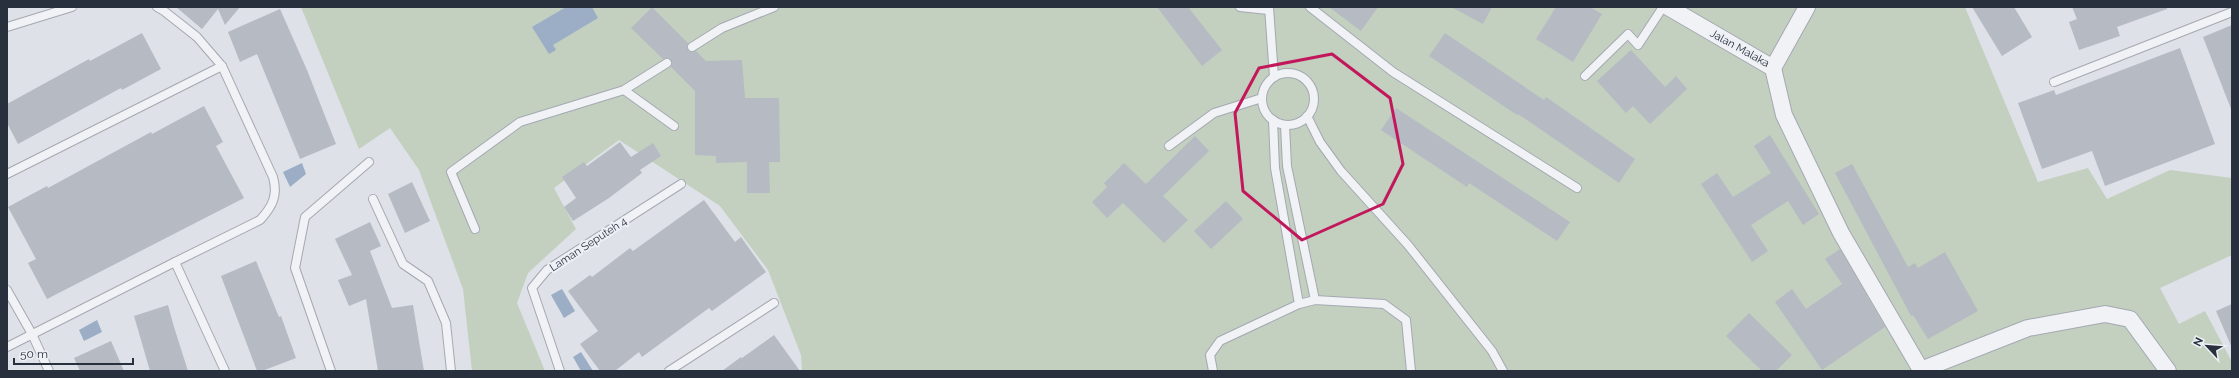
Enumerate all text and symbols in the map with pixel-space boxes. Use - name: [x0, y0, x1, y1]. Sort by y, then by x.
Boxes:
- street label: Jalan Malaka: [1708, 27, 1772, 70]
- street label: Laman Seputeh 4: [547, 215, 629, 274]
- north arrow: [2187, 326, 2227, 366]
- text: N: [2191, 335, 2206, 348]
- scale bar: [14, 340, 133, 366]
- text: 50 m: [20, 347, 48, 361]

